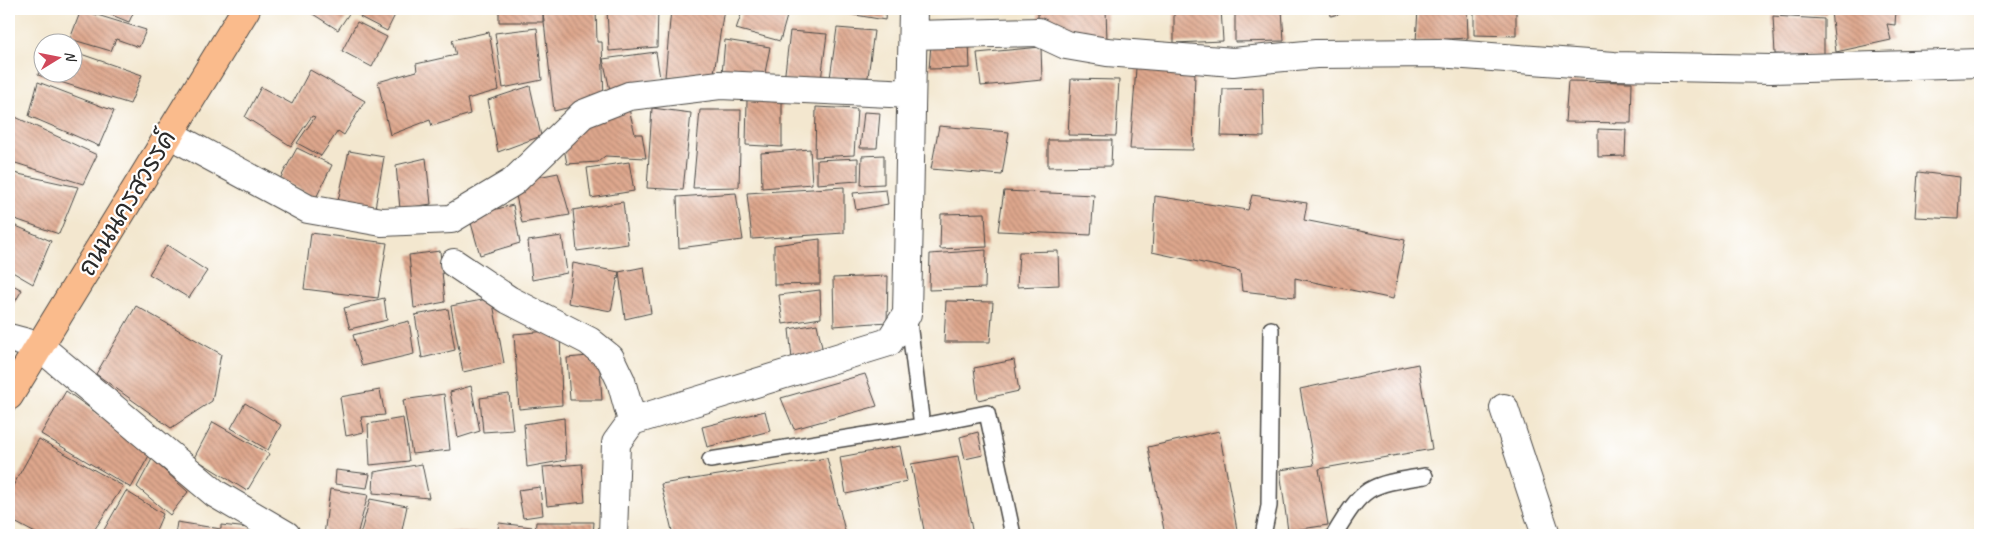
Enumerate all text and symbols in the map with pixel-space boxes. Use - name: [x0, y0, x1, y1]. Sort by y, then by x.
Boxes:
- north arrow: [32, 32, 82, 82]
- text: N: [61, 50, 80, 64]
- street label: ถนนนครสวรรค์: [70, 124, 183, 282]

